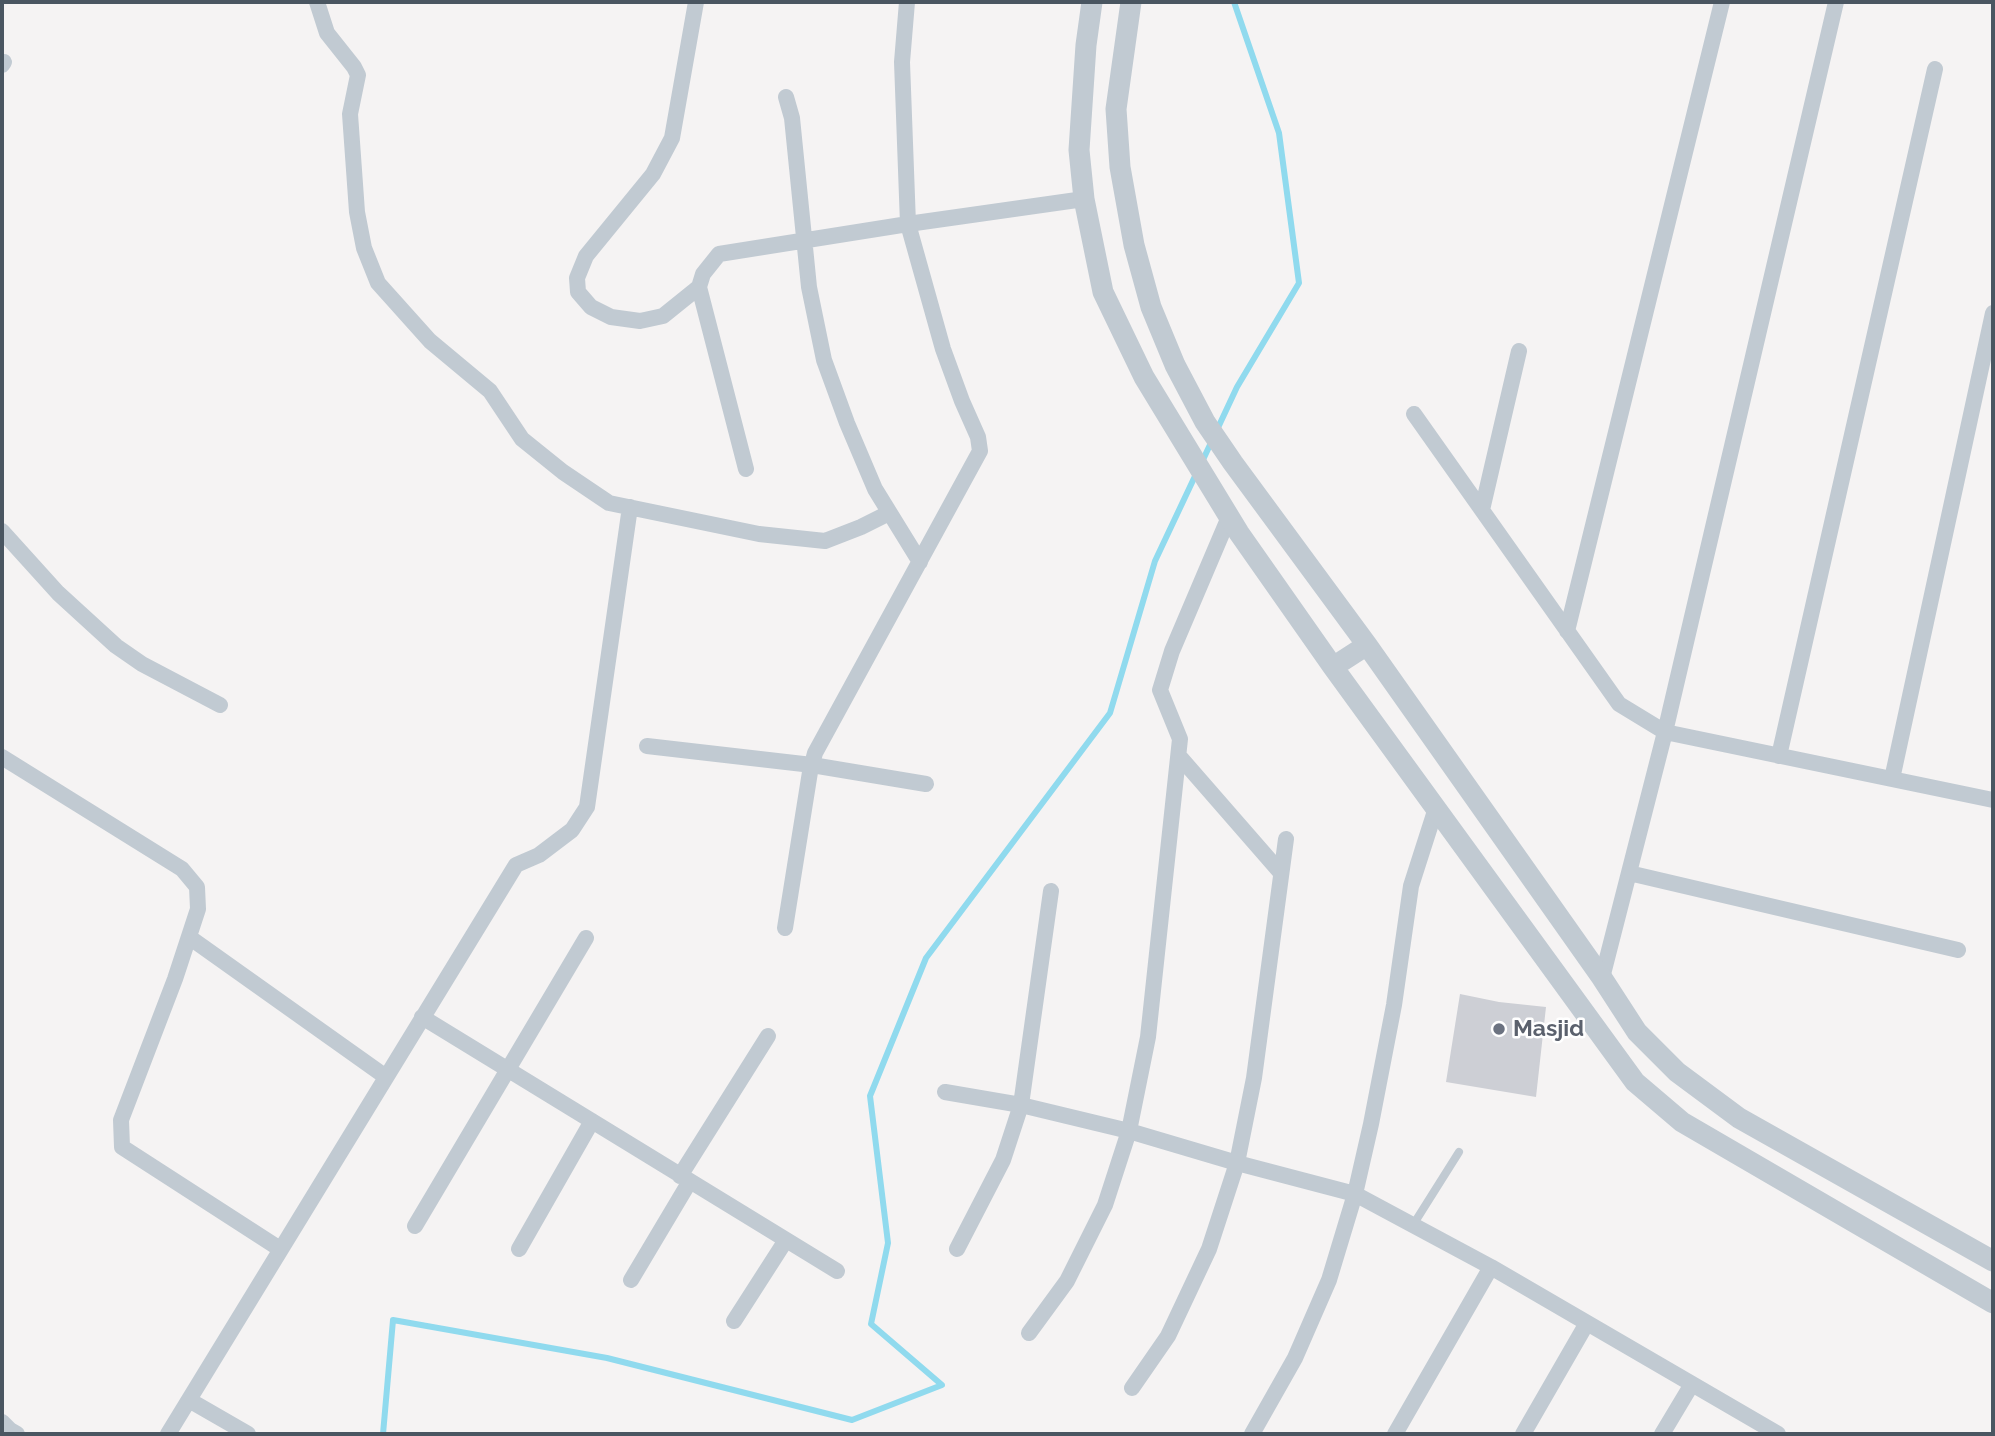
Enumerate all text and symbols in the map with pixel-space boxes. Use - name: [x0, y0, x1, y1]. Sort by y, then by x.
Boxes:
- place label: Masjid: [1513, 1015, 1584, 1043]
- marker: Masjid: [1491, 1021, 1507, 1037]

